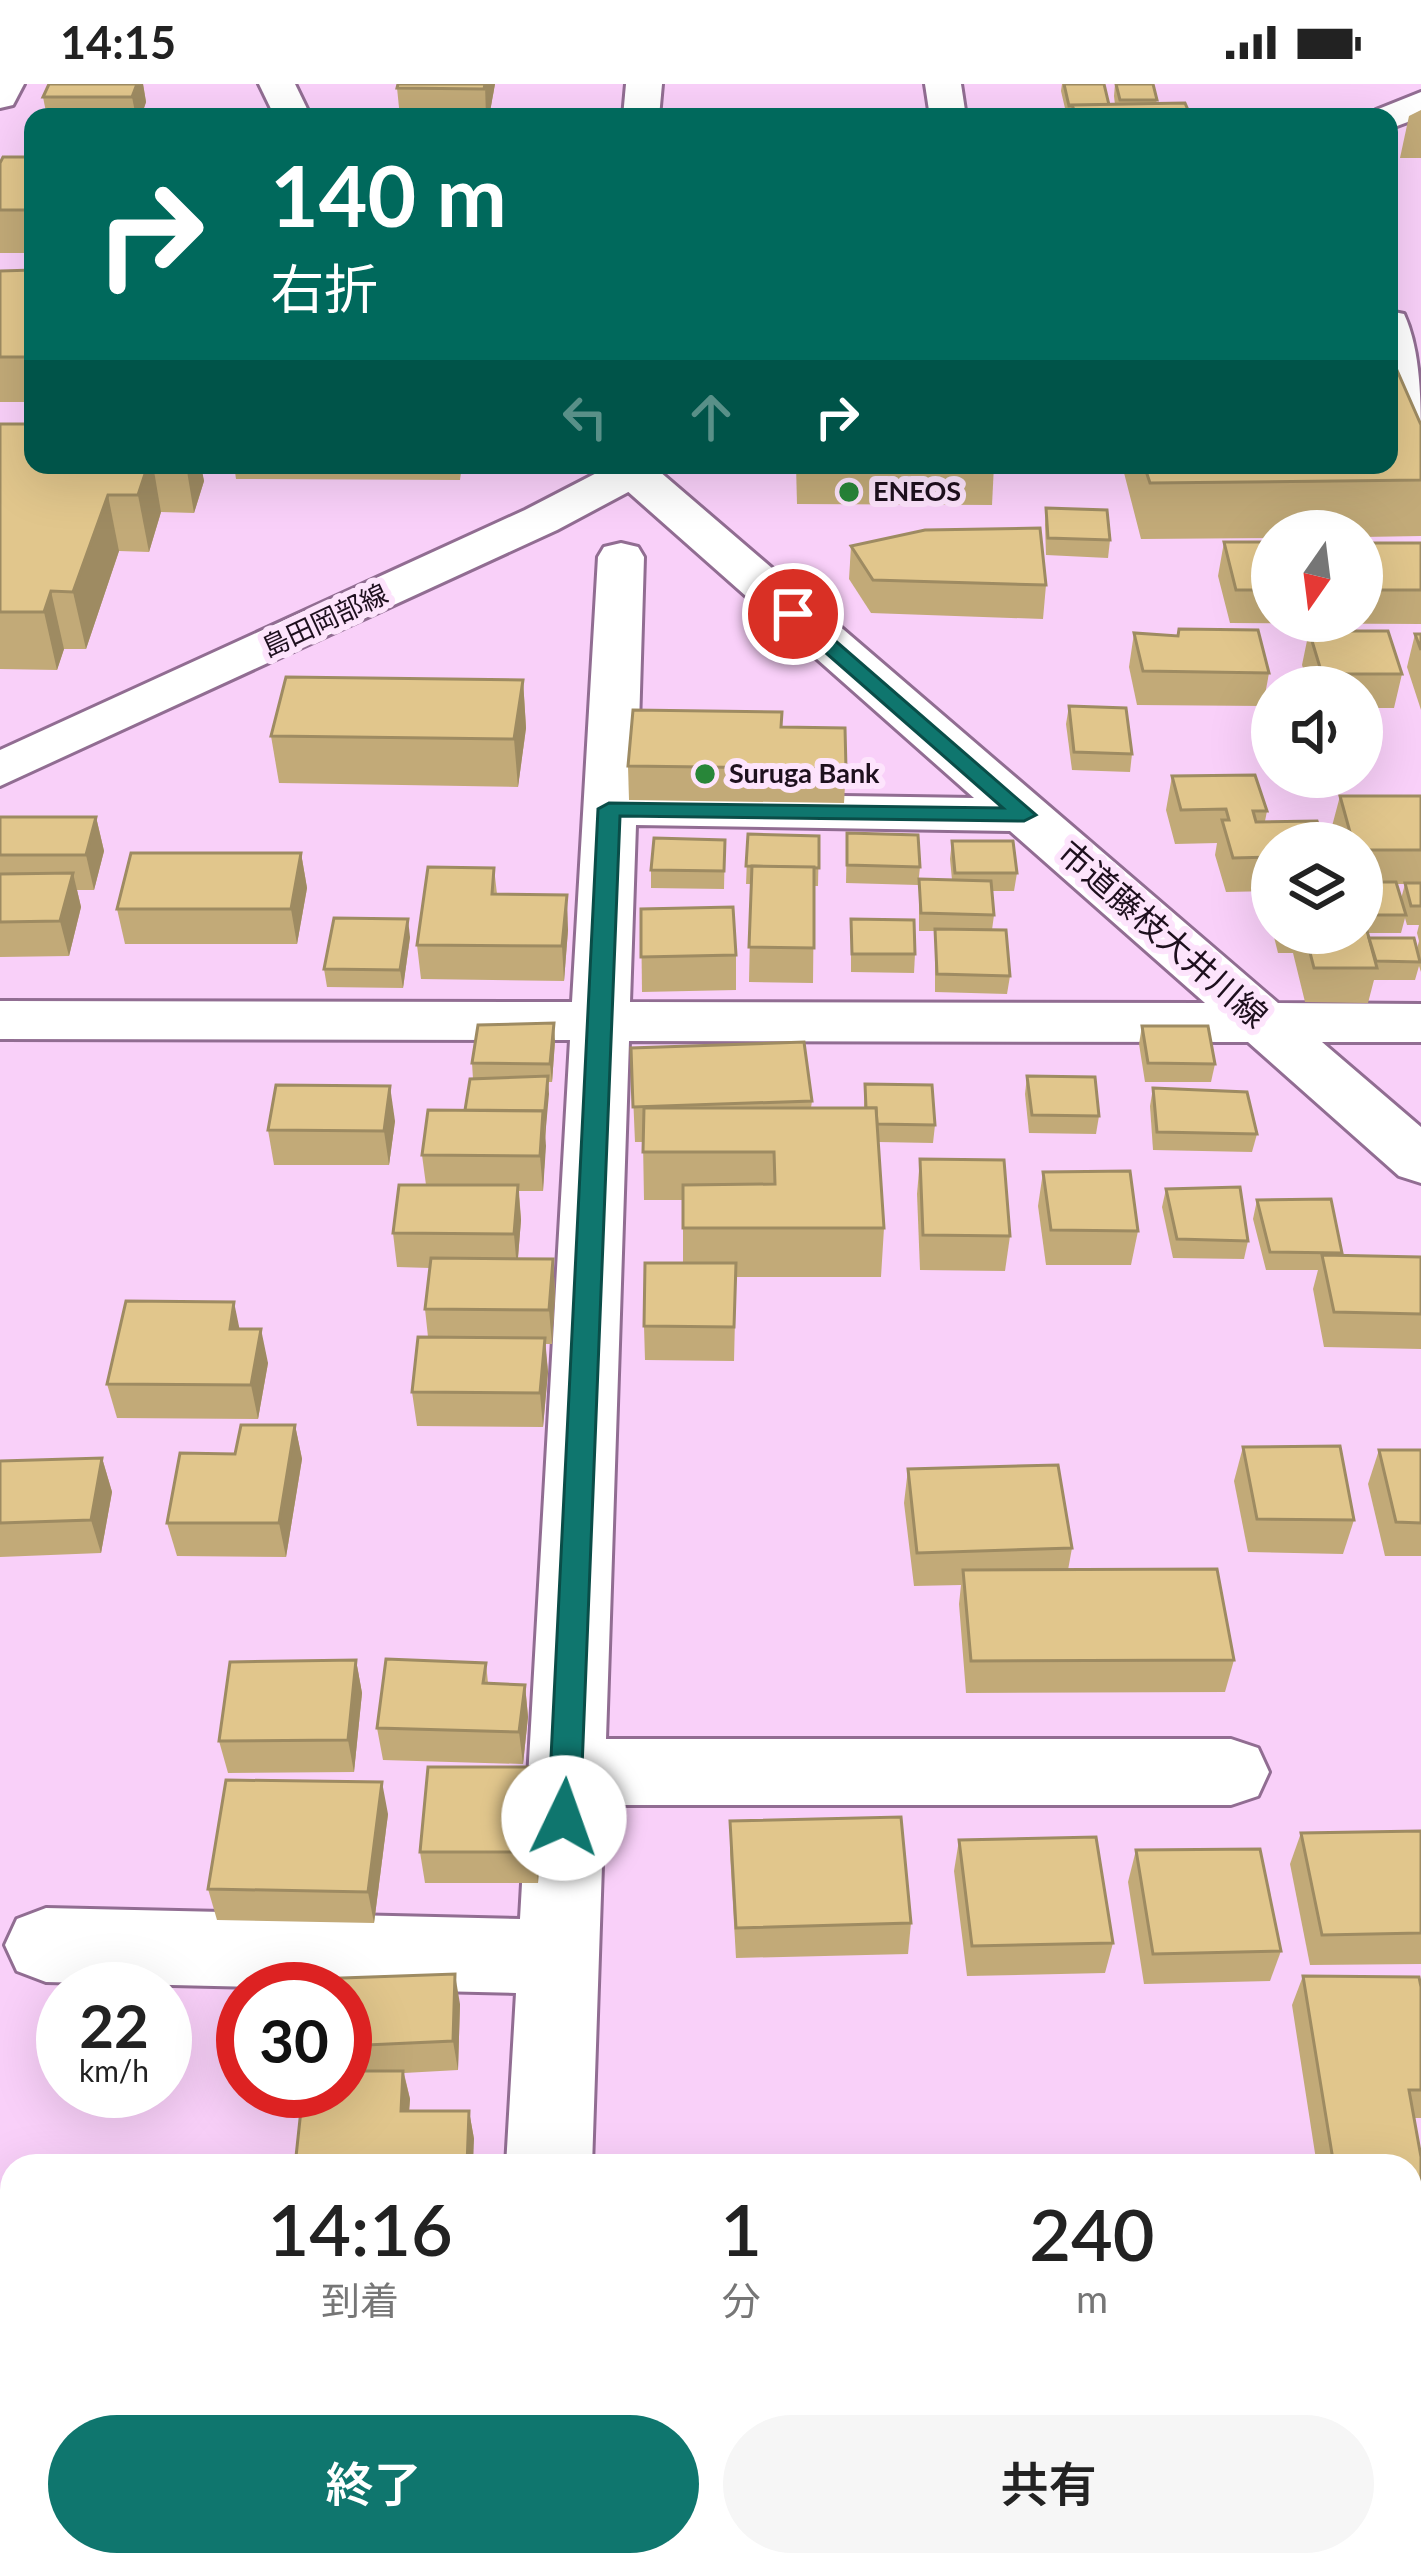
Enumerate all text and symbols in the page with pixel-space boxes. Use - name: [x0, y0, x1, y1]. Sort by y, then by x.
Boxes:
- text: 14:15: [60, 15, 176, 69]
- text: 140 m: [270, 144, 507, 245]
- icon: right: [72, 156, 228, 312]
- text: 右折: [270, 256, 378, 321]
- icon: left: [552, 384, 618, 450]
- icon: ahead: [678, 384, 744, 450]
- icon: right: [804, 384, 870, 450]
- place label: ENEOS: [873, 474, 961, 507]
- marker: ENEOS: [836, 479, 862, 505]
- north arrow: [1251, 510, 1383, 642]
- map controls: [1251, 510, 1383, 954]
- pin: [742, 563, 844, 665]
- street label: 島田岡部線: [256, 576, 393, 663]
- icon: arrive: [760, 581, 826, 647]
- button: sound: [1251, 666, 1383, 798]
- place label: Suruga Bank: [729, 756, 880, 789]
- marker: Suruga Bank: [692, 761, 718, 787]
- button: layers: [1251, 822, 1383, 954]
- street label: 市道藤枝大井川線: [1051, 832, 1276, 1035]
- position arrow: [501, 1755, 627, 1881]
- speed limit sign: 30: [216, 1962, 372, 2118]
- text: 22: [79, 1989, 149, 2061]
- text: km/h: [79, 2052, 149, 2088]
- text: 14:16: [267, 2185, 453, 2271]
- text: 1: [720, 2185, 762, 2271]
- text: 240: [1029, 2190, 1155, 2276]
- text: m: [1076, 2275, 1108, 2321]
- text: 到着: [321, 2277, 399, 2323]
- text: 分: [722, 2277, 761, 2323]
- button: 終了: [48, 2415, 699, 2553]
- button: 共有: [723, 2415, 1374, 2553]

